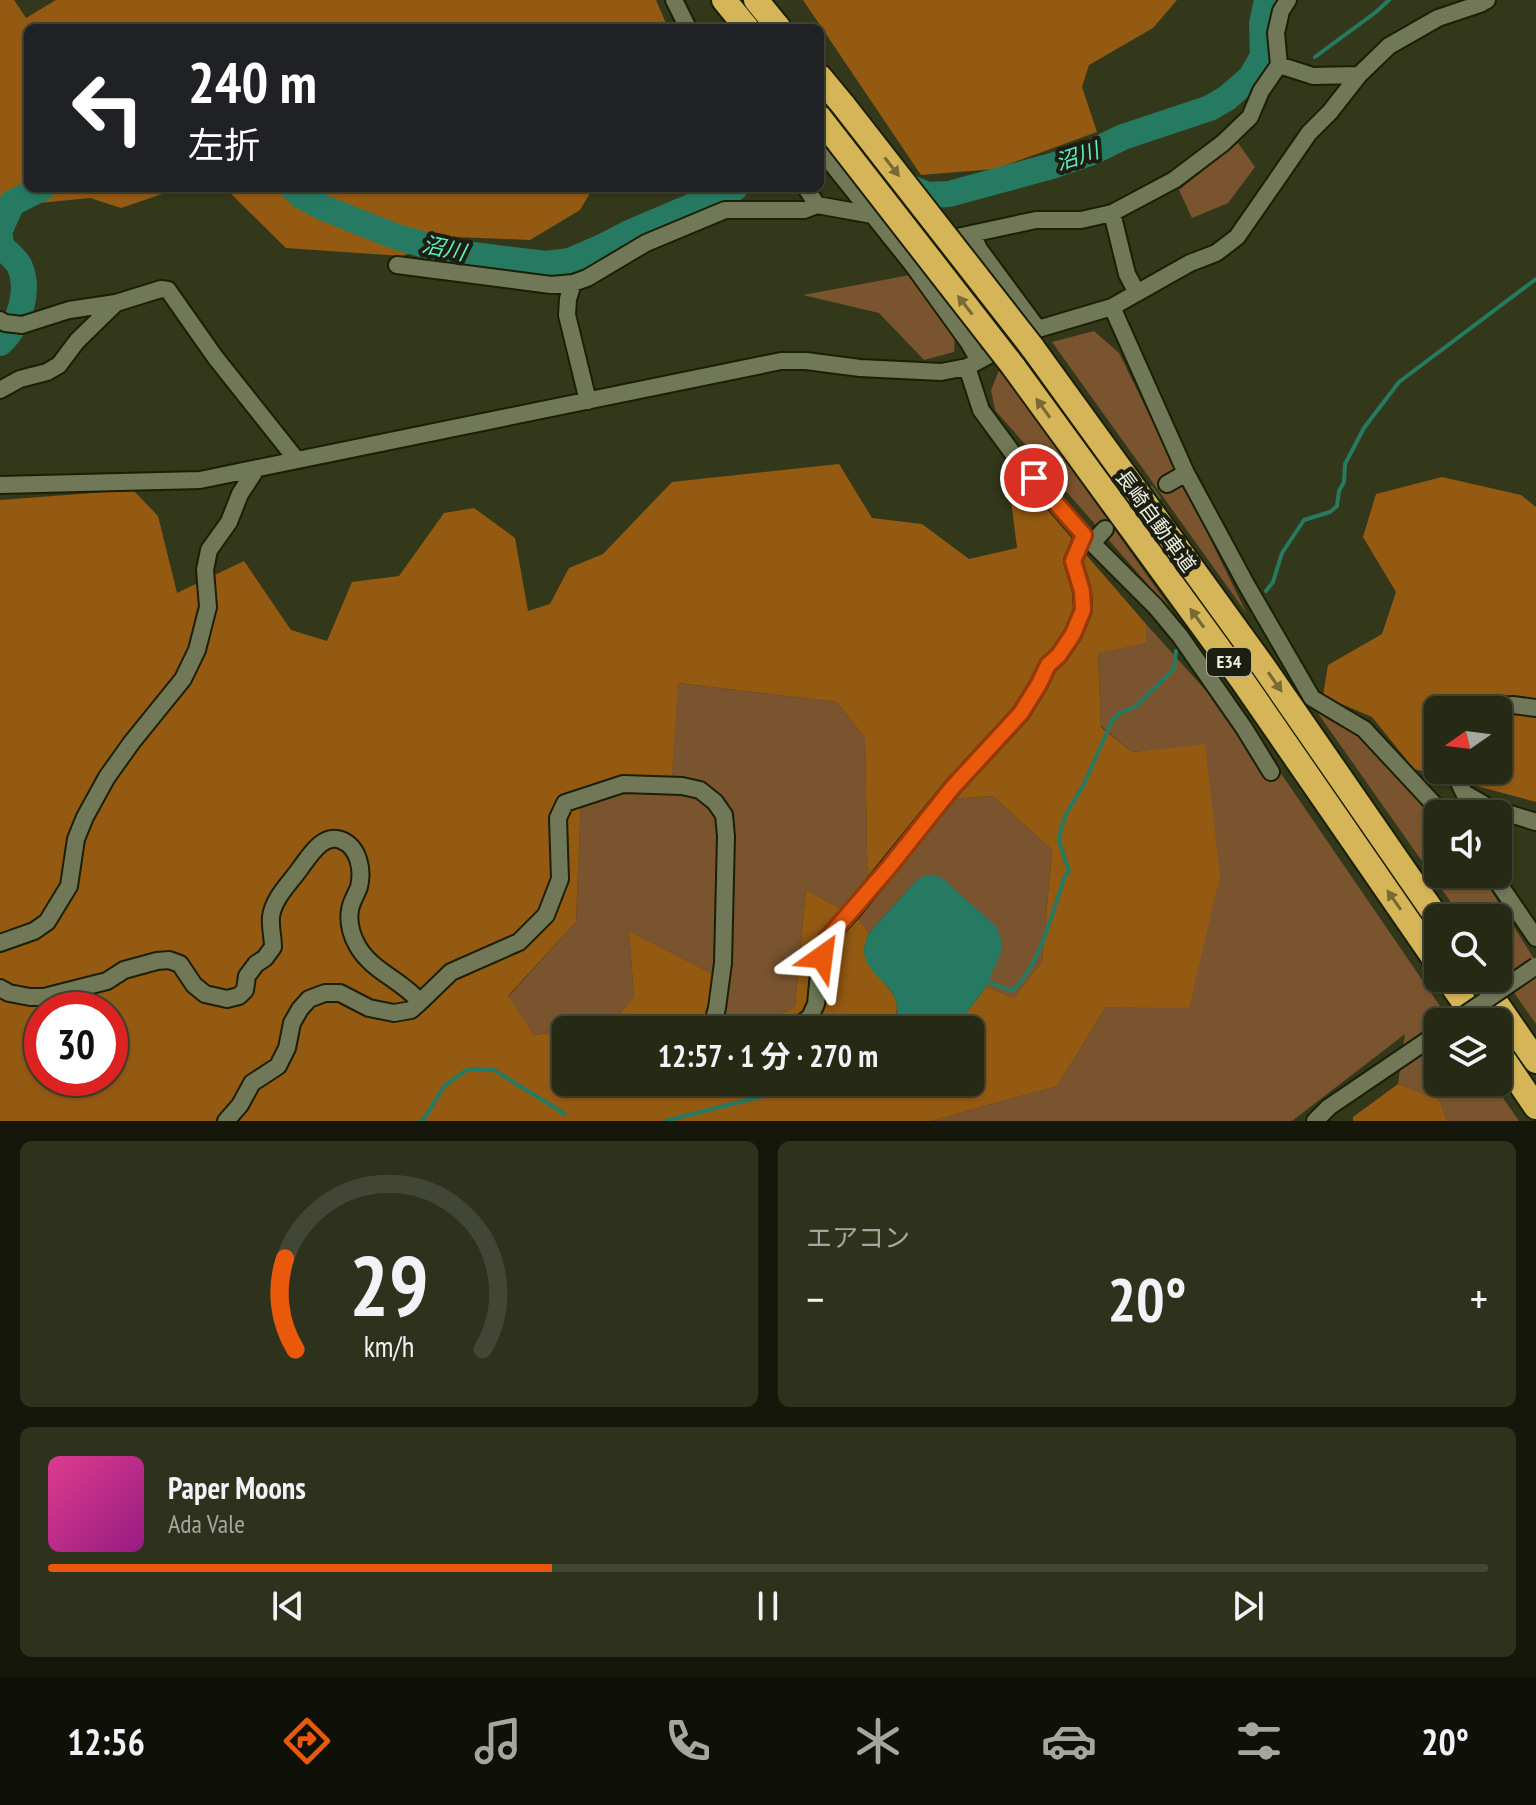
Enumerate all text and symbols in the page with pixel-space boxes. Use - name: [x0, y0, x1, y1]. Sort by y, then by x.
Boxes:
- text: 240 m: [188, 46, 317, 118]
- icon: left: [56, 56, 160, 160]
- text: 左折: [188, 121, 260, 168]
- water label: 沼川: [1052, 135, 1104, 176]
- one-way arrow: [883, 157, 899, 177]
- water label: 沼川: [420, 230, 470, 267]
- one-way arrow: [957, 295, 974, 315]
- one-way arrow: [1036, 398, 1052, 418]
- pin: [1000, 444, 1068, 512]
- icon: arrive: [1012, 456, 1056, 500]
- street label: 長崎自動車道: [1110, 465, 1202, 577]
- one-way arrow: [1189, 607, 1205, 629]
- road number: E34: [1207, 648, 1251, 676]
- one-way arrow: [1267, 672, 1282, 693]
- north arrow: [1424, 696, 1512, 784]
- map controls: [1424, 696, 1512, 1096]
- button: sound: [1424, 800, 1512, 888]
- one-way arrow: [1387, 890, 1402, 911]
- button: search: [1424, 904, 1512, 992]
- position arrow: [780, 915, 864, 999]
- speed limit sign: 30: [24, 992, 128, 1096]
- button: layers: [1424, 1008, 1512, 1096]
- text: 12:57 · 1 分 · 270 m: [658, 1036, 878, 1075]
- text: エアコン: [806, 1221, 910, 1254]
- text: 29: [349, 1231, 429, 1339]
- text: 20°: [1107, 1260, 1187, 1338]
- text: −: [806, 1270, 824, 1327]
- text: +: [1470, 1270, 1488, 1327]
- text: km/h: [364, 1328, 414, 1365]
- text: Paper Moons: [168, 1468, 306, 1507]
- text: Ada Vale: [168, 1507, 245, 1540]
- icon: previous: [266, 1584, 310, 1628]
- icon: pause: [746, 1584, 790, 1628]
- icon: next: [1226, 1584, 1270, 1628]
- icon: directions: [279, 1713, 335, 1769]
- icon: music: [470, 1713, 526, 1769]
- icon: phone: [660, 1713, 716, 1769]
- icon: climate: [850, 1713, 906, 1769]
- icon: car: [1041, 1713, 1097, 1769]
- icon: filters: [1231, 1713, 1287, 1769]
- text: 12:56: [67, 1718, 145, 1765]
- text: 20°: [1421, 1718, 1469, 1765]

